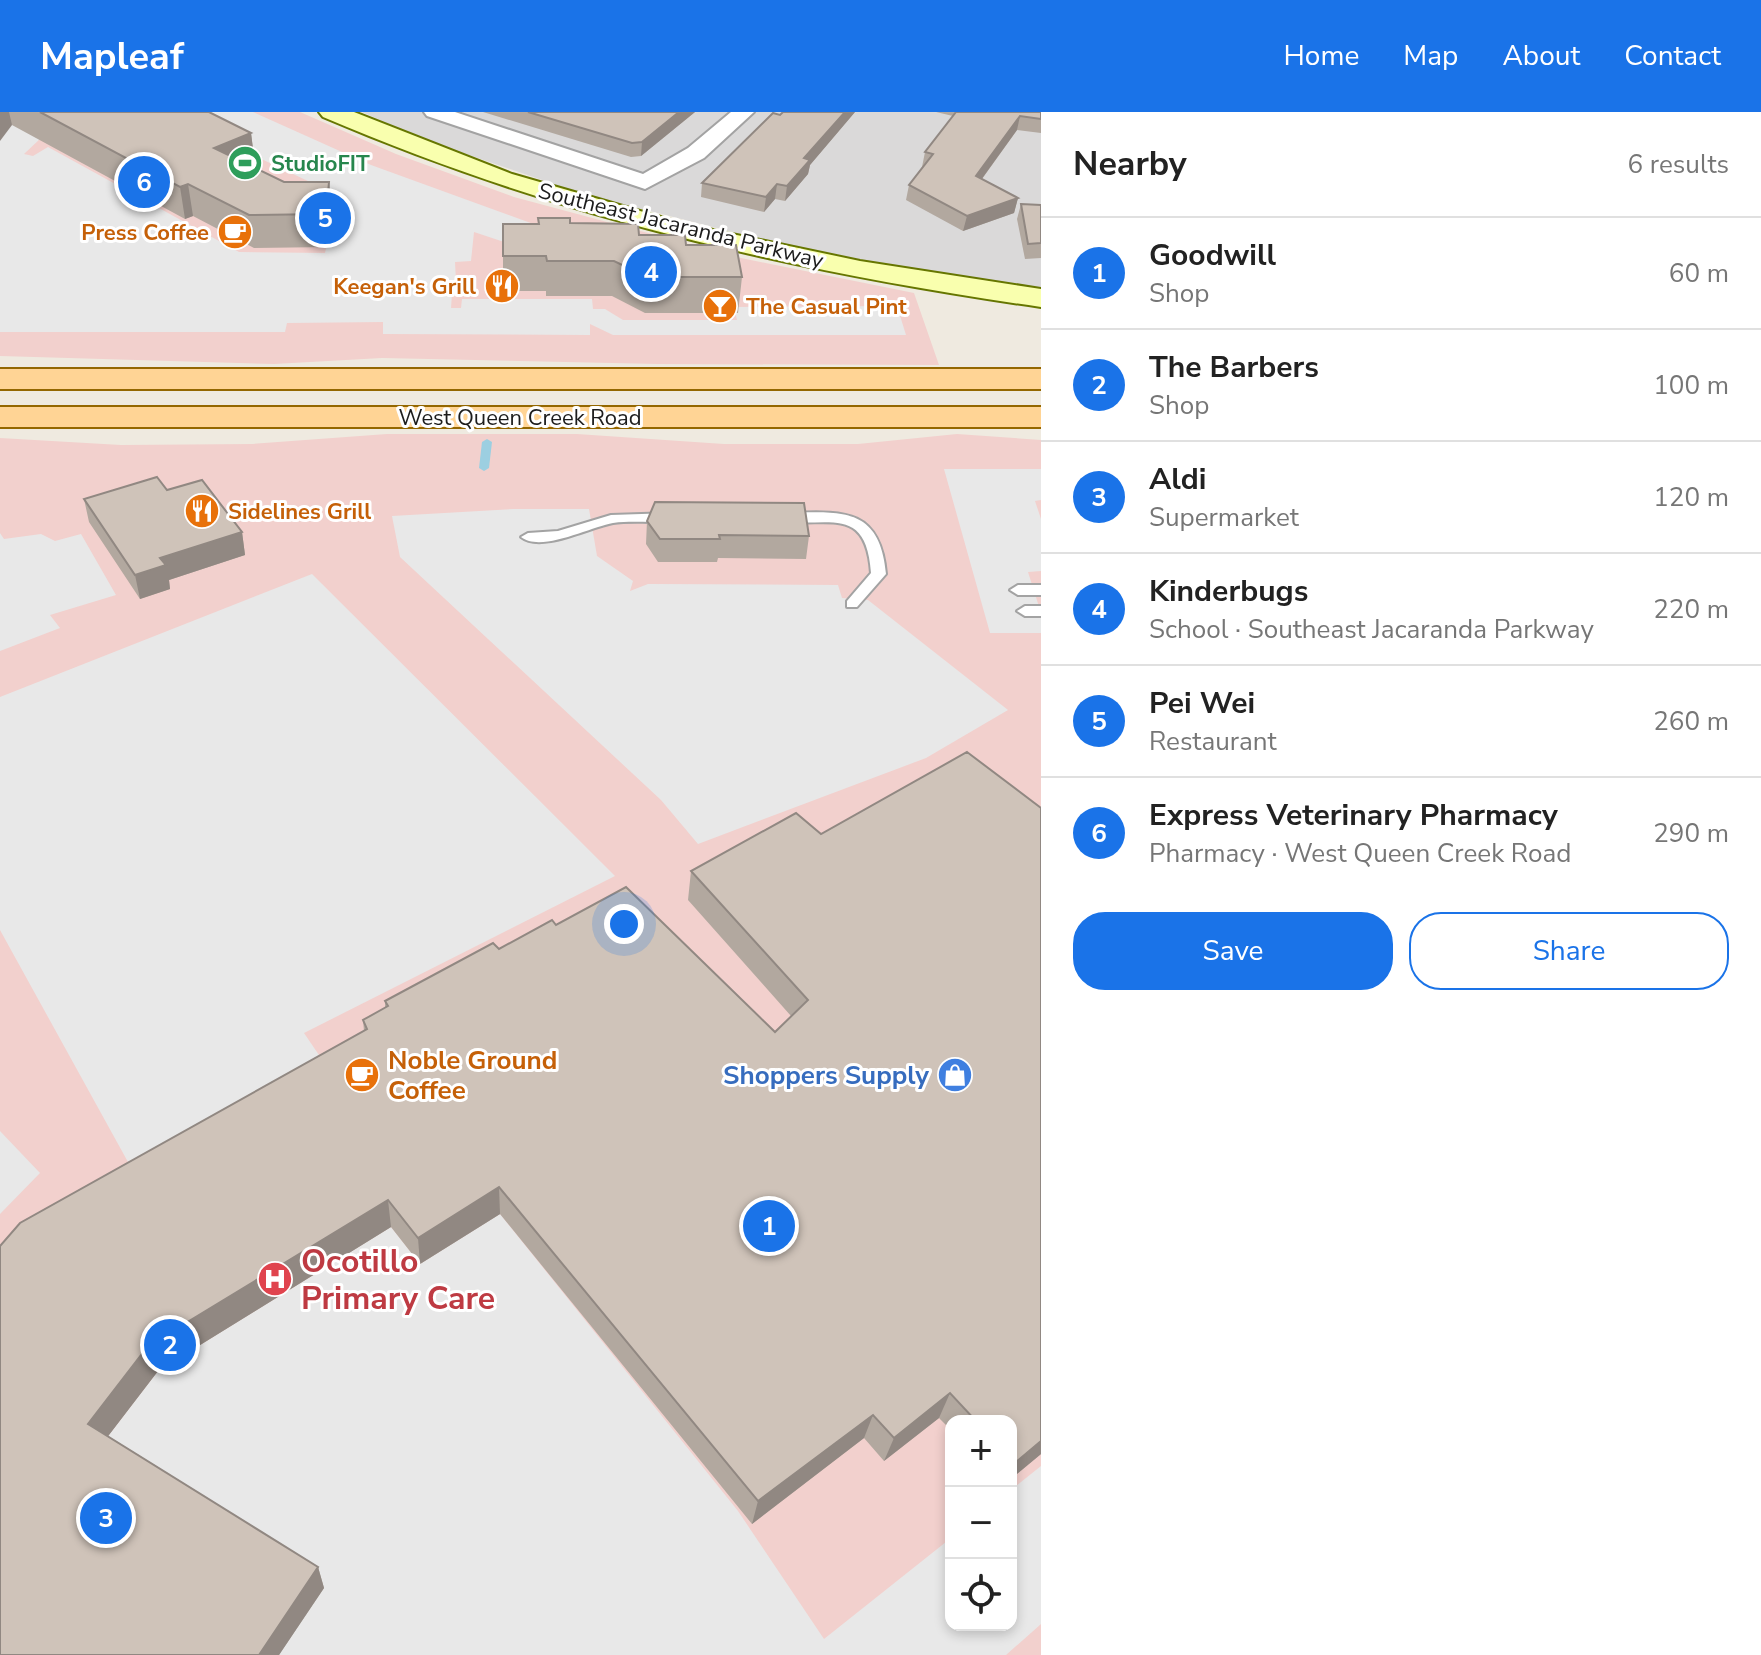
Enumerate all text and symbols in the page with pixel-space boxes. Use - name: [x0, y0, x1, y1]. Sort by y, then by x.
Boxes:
- text: Mapleaf: [40, 31, 184, 82]
- text: Home: [1284, 37, 1359, 75]
- text: Map: [1403, 37, 1458, 75]
- text: About: [1502, 37, 1580, 75]
- text: Contact: [1624, 37, 1721, 75]
- text: Nearby: [1073, 141, 1187, 187]
- sports icon: StudioFIT: [226, 144, 264, 182]
- text: 6 results: [1628, 147, 1729, 182]
- place label: StudioFIT: [271, 149, 370, 179]
- pin: 6: [118, 152, 170, 212]
- street label: Southeast Jacaranda Parkway: [535, 176, 827, 276]
- pin: 5: [299, 188, 351, 248]
- cafe icon: Press Coffee: [216, 213, 254, 251]
- place label: Press Coffee: [81, 218, 209, 248]
- text: Goodwill: [1149, 235, 1276, 276]
- pin: 4: [625, 242, 677, 302]
- text: 1: [1091, 256, 1107, 291]
- text: 60 m: [1669, 256, 1729, 291]
- restaurant icon: Keegan's Grill: [483, 267, 521, 305]
- place label: Keegan's Grill: [333, 272, 476, 302]
- text: Shop: [1149, 276, 1209, 311]
- bar icon: The Casual Pint: [701, 287, 739, 325]
- place label: The Casual Pint: [746, 292, 907, 322]
- text: The Barbers: [1149, 347, 1319, 388]
- text: 2: [1091, 368, 1107, 403]
- text: 100 m: [1653, 368, 1729, 403]
- text: Shop: [1149, 388, 1209, 423]
- street label: West Queen Creek Road: [398, 403, 642, 433]
- text: Aldi: [1149, 459, 1206, 500]
- text: 3: [1091, 480, 1107, 515]
- text: 120 m: [1653, 480, 1729, 515]
- restaurant icon: Sidelines Grill: [183, 492, 221, 530]
- place label: Sidelines Grill: [228, 497, 371, 527]
- text: Supermarket: [1149, 500, 1299, 535]
- text: Kinderbugs: [1149, 571, 1308, 612]
- text: 4: [1091, 592, 1107, 627]
- text: 220 m: [1653, 592, 1729, 627]
- text: School · Southeast Jacaranda Parkway: [1149, 612, 1594, 647]
- text: Pei Wei: [1149, 683, 1255, 724]
- text: 5: [1091, 704, 1107, 739]
- text: 260 m: [1653, 704, 1729, 739]
- text: Restaurant: [1149, 724, 1277, 759]
- text: Express Veterinary Pharmacy: [1149, 795, 1558, 836]
- text: 6: [1091, 816, 1107, 851]
- text: 290 m: [1653, 816, 1729, 851]
- text: Pharmacy · West Queen Creek Road: [1149, 836, 1571, 871]
- your location: [604, 904, 644, 944]
- button: Save: [1073, 912, 1393, 990]
- button: Share: [1409, 912, 1729, 990]
- place label: Noble Ground Coffee: [388, 1043, 557, 1108]
- cafe icon: Noble Ground Coffee: [343, 1056, 381, 1094]
- shop icon: Shoppers Supply: [936, 1056, 974, 1094]
- place label: Shoppers Supply: [723, 1058, 929, 1093]
- pin: 1: [743, 1196, 795, 1256]
- place label: Ocotillo Primary Care: [301, 1240, 495, 1320]
- hospital icon: Ocotillo Primary Care: [256, 1260, 294, 1298]
- pin: 2: [144, 1315, 196, 1375]
- map controls: [945, 1415, 1017, 1631]
- button: +: [945, 1415, 1017, 1487]
- button: −: [945, 1487, 1017, 1559]
- pin: 3: [80, 1488, 132, 1548]
- button: locate: [945, 1559, 1017, 1631]

